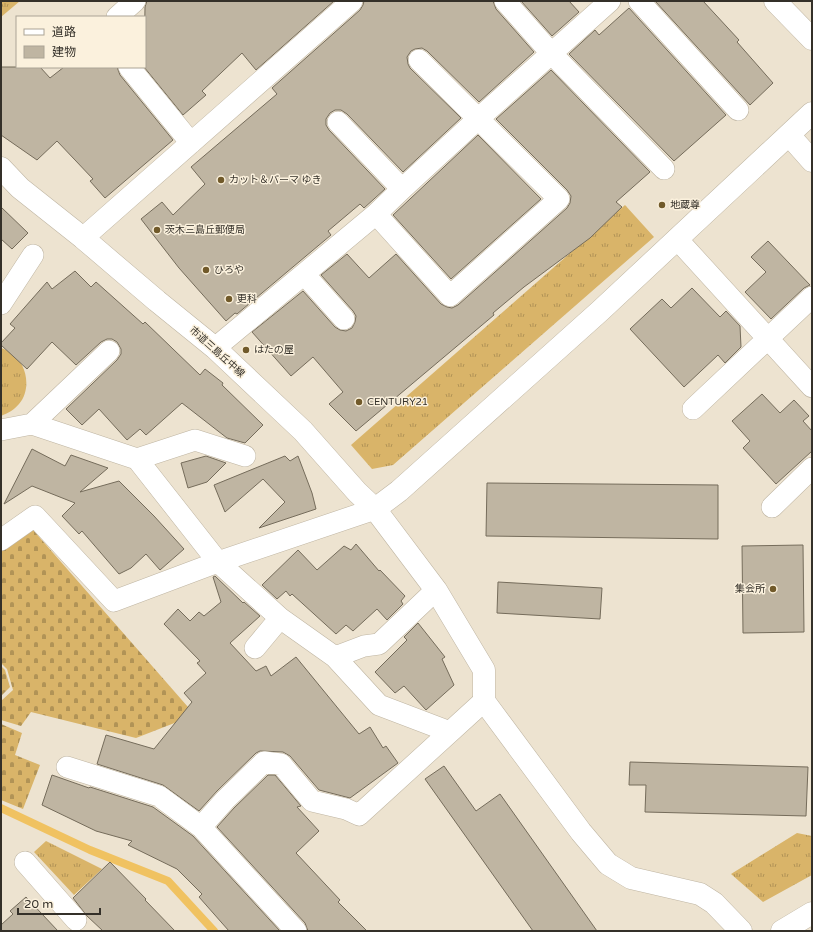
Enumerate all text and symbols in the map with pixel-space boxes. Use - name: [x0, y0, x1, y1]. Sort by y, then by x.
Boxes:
- legend: [16, 16, 146, 68]
- text: 道路: [52, 25, 76, 39]
- text: 建物: [52, 45, 76, 59]
- place label: カット＆パーマ ゆき: [229, 174, 322, 186]
- marker: カット＆パーマ ゆき: [216, 175, 226, 185]
- place label: 地蔵尊: [670, 199, 700, 211]
- marker: 地蔵尊: [657, 200, 667, 210]
- place label: 茨木三島丘郵便局: [165, 224, 245, 236]
- marker: 茨木三島丘郵便局: [152, 225, 162, 235]
- place label: ひろや: [214, 264, 244, 276]
- marker: ひろや: [201, 265, 211, 275]
- place label: 更科: [237, 293, 257, 305]
- marker: 更科: [224, 294, 234, 304]
- street label: 市道三島丘中線: [187, 324, 247, 380]
- place label: はたの屋: [254, 344, 294, 356]
- marker: はたの屋: [241, 345, 251, 355]
- place label: CENTURY21: [367, 396, 428, 408]
- marker: CENTURY21: [354, 397, 364, 407]
- place label: 集会所: [735, 583, 765, 595]
- marker: 集会所: [768, 584, 778, 594]
- scale bar: [18, 890, 100, 916]
- text: 20 m: [24, 897, 53, 911]

